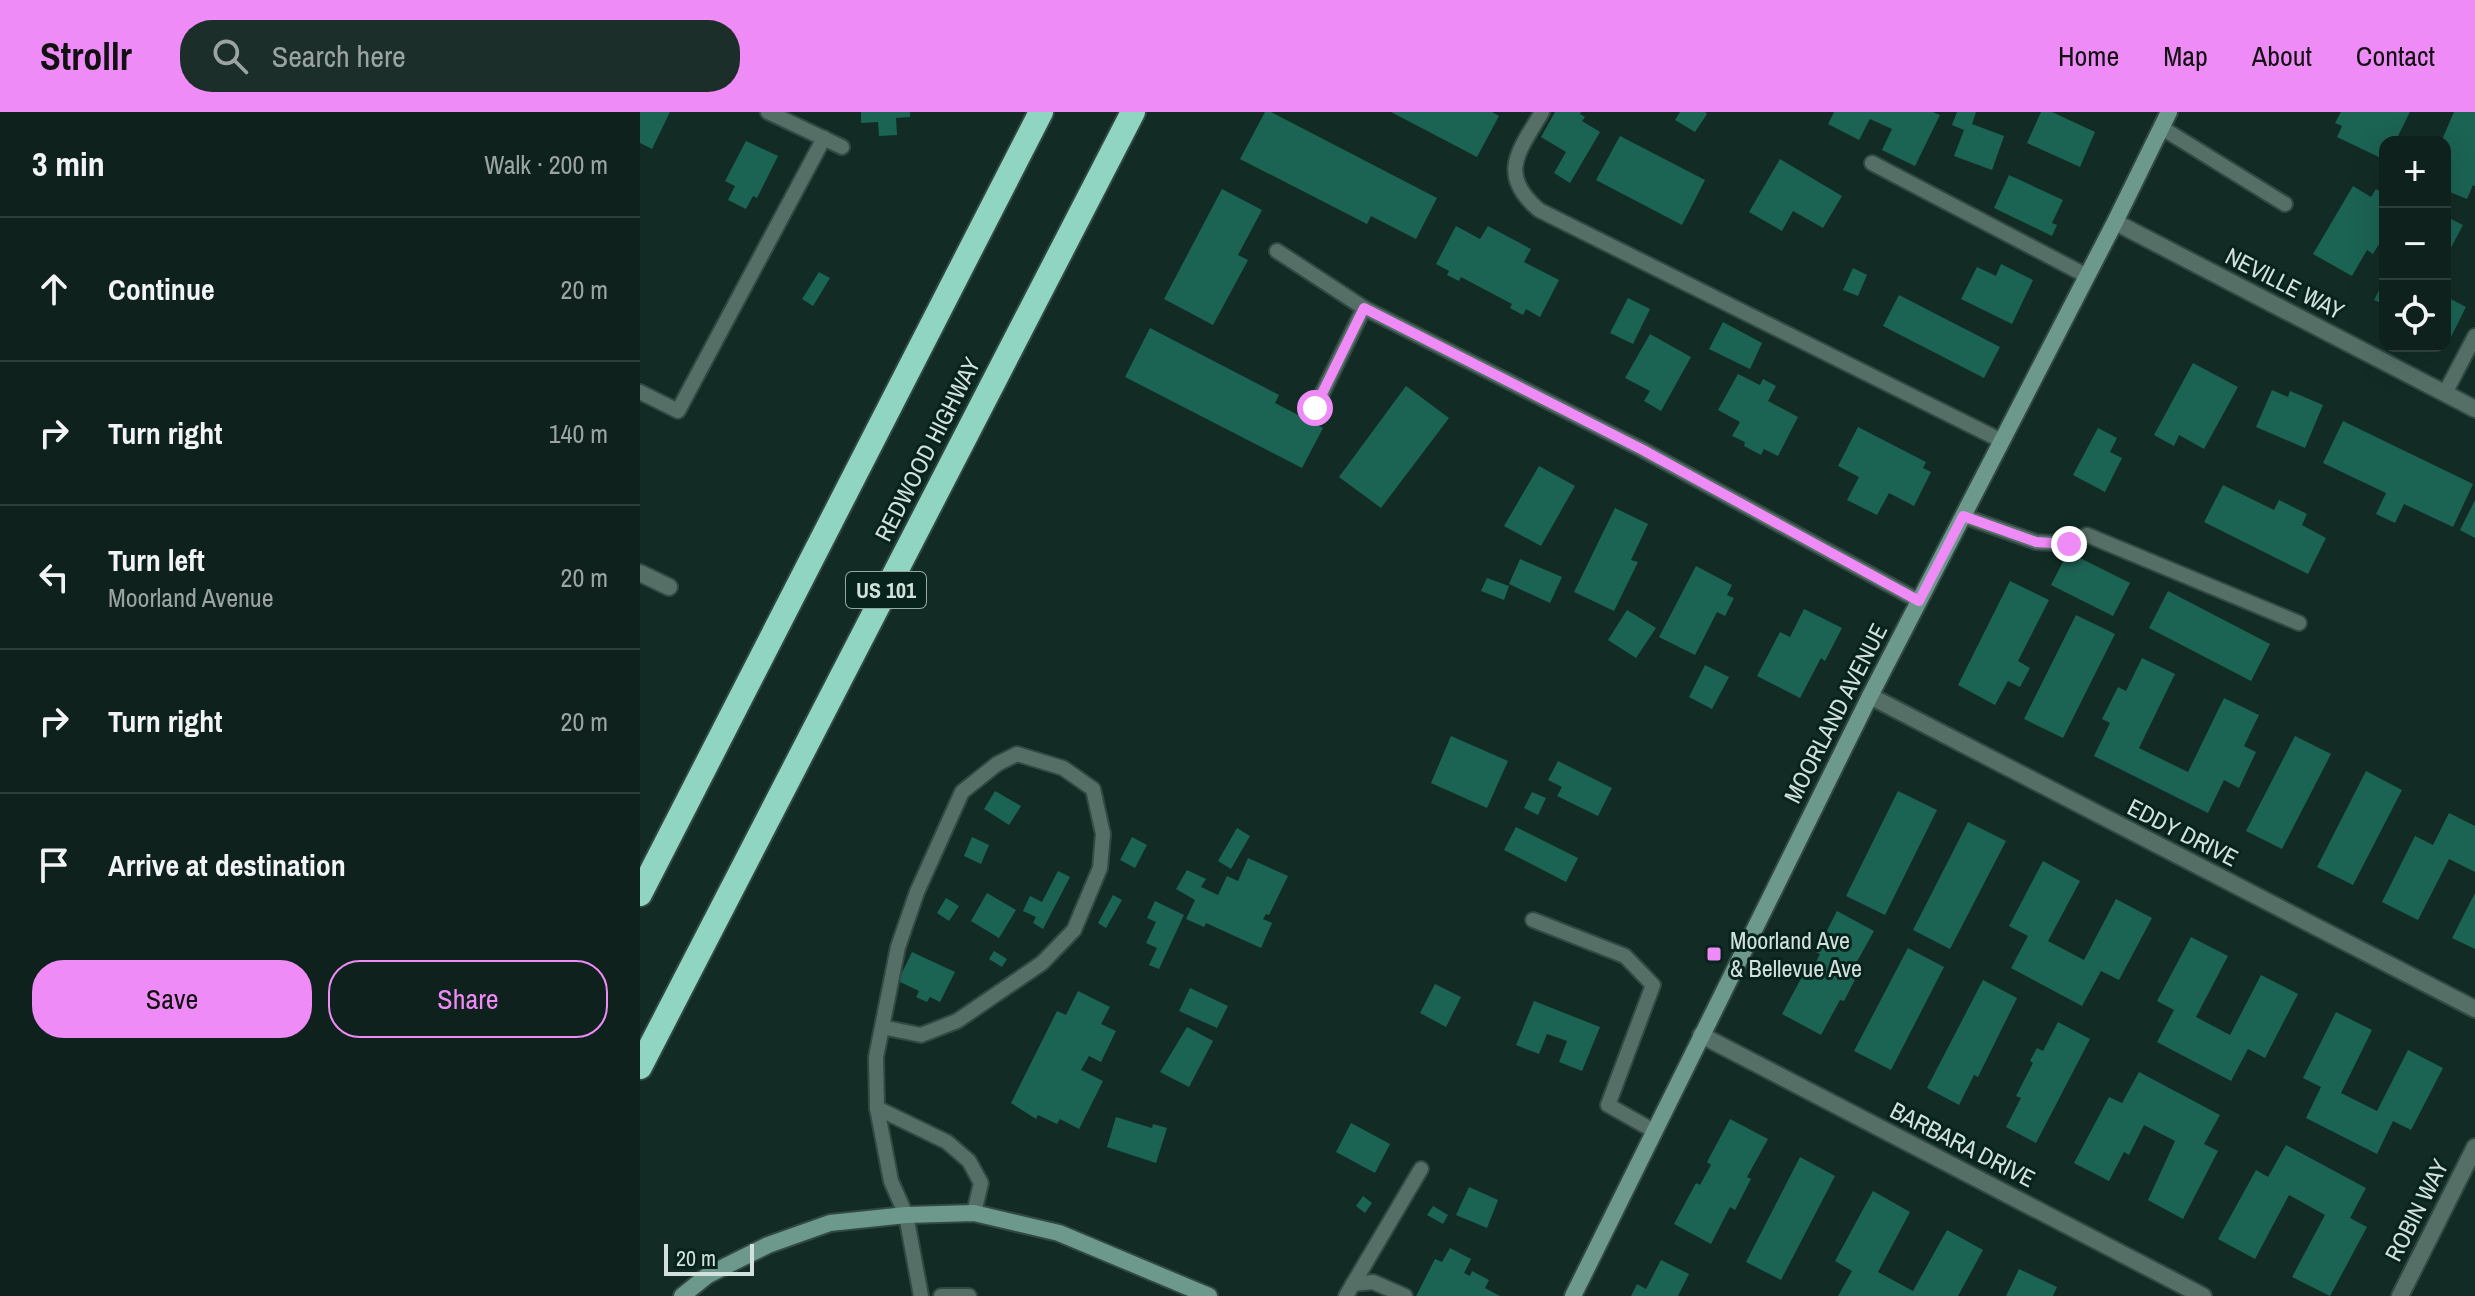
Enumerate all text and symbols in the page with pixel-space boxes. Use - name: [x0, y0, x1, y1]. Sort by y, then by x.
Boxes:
- search box: [180, 20, 740, 92]
- text: Strollr: [40, 31, 132, 82]
- icon: search: [208, 34, 252, 78]
- text: Search here: [272, 36, 406, 76]
- text: Home: [2058, 37, 2119, 75]
- text: Map: [2163, 37, 2208, 75]
- text: About: [2252, 37, 2312, 75]
- text: Contact: [2356, 37, 2435, 75]
- map controls: [2379, 136, 2451, 352]
- button: +: [2379, 136, 2451, 208]
- text: 3 min: [32, 141, 105, 187]
- text: Walk · 200 m: [484, 147, 608, 182]
- button: −: [2379, 208, 2451, 280]
- street label: NEVILLE WAY: [2220, 239, 2350, 327]
- icon: ahead: [32, 267, 76, 311]
- text: Continue: [108, 269, 215, 309]
- text: 20 m: [561, 272, 608, 307]
- button: locate: [2379, 280, 2451, 352]
- street label: REDWOOD HIGHWAY: [867, 352, 987, 546]
- route start: [1297, 390, 1333, 426]
- icon: right: [32, 411, 76, 455]
- text: Turn right: [108, 413, 222, 453]
- text: 140 m: [549, 416, 608, 451]
- route end: [2051, 526, 2087, 562]
- text: Turn left: [108, 540, 205, 580]
- icon: left: [32, 555, 76, 599]
- text: 20 m: [561, 560, 608, 595]
- road number: US 101: [846, 572, 926, 608]
- text: Moorland Avenue: [108, 580, 274, 615]
- street label: MOORLAND AVENUE: [1776, 618, 1894, 808]
- icon: right: [32, 699, 76, 743]
- text: Turn right: [108, 701, 222, 741]
- text: 20 m: [561, 704, 608, 739]
- street label: EDDY DRIVE: [2122, 791, 2244, 873]
- icon: arrive: [32, 843, 76, 887]
- text: Arrive at destination: [108, 845, 346, 885]
- place label: Moorland Ave & Bellevue Ave: [1730, 924, 1862, 984]
- marker: Moorland Ave & Bellevue Ave: [1705, 945, 1723, 963]
- button: Save: [32, 960, 312, 1038]
- button: Share: [328, 960, 608, 1038]
- street label: BARBARA DRIVE: [1885, 1094, 2041, 1194]
- street label: ROBIN WAY: [2377, 1154, 2455, 1266]
- scale bar: [664, 1240, 754, 1276]
- text: 20 m: [676, 1243, 716, 1273]

